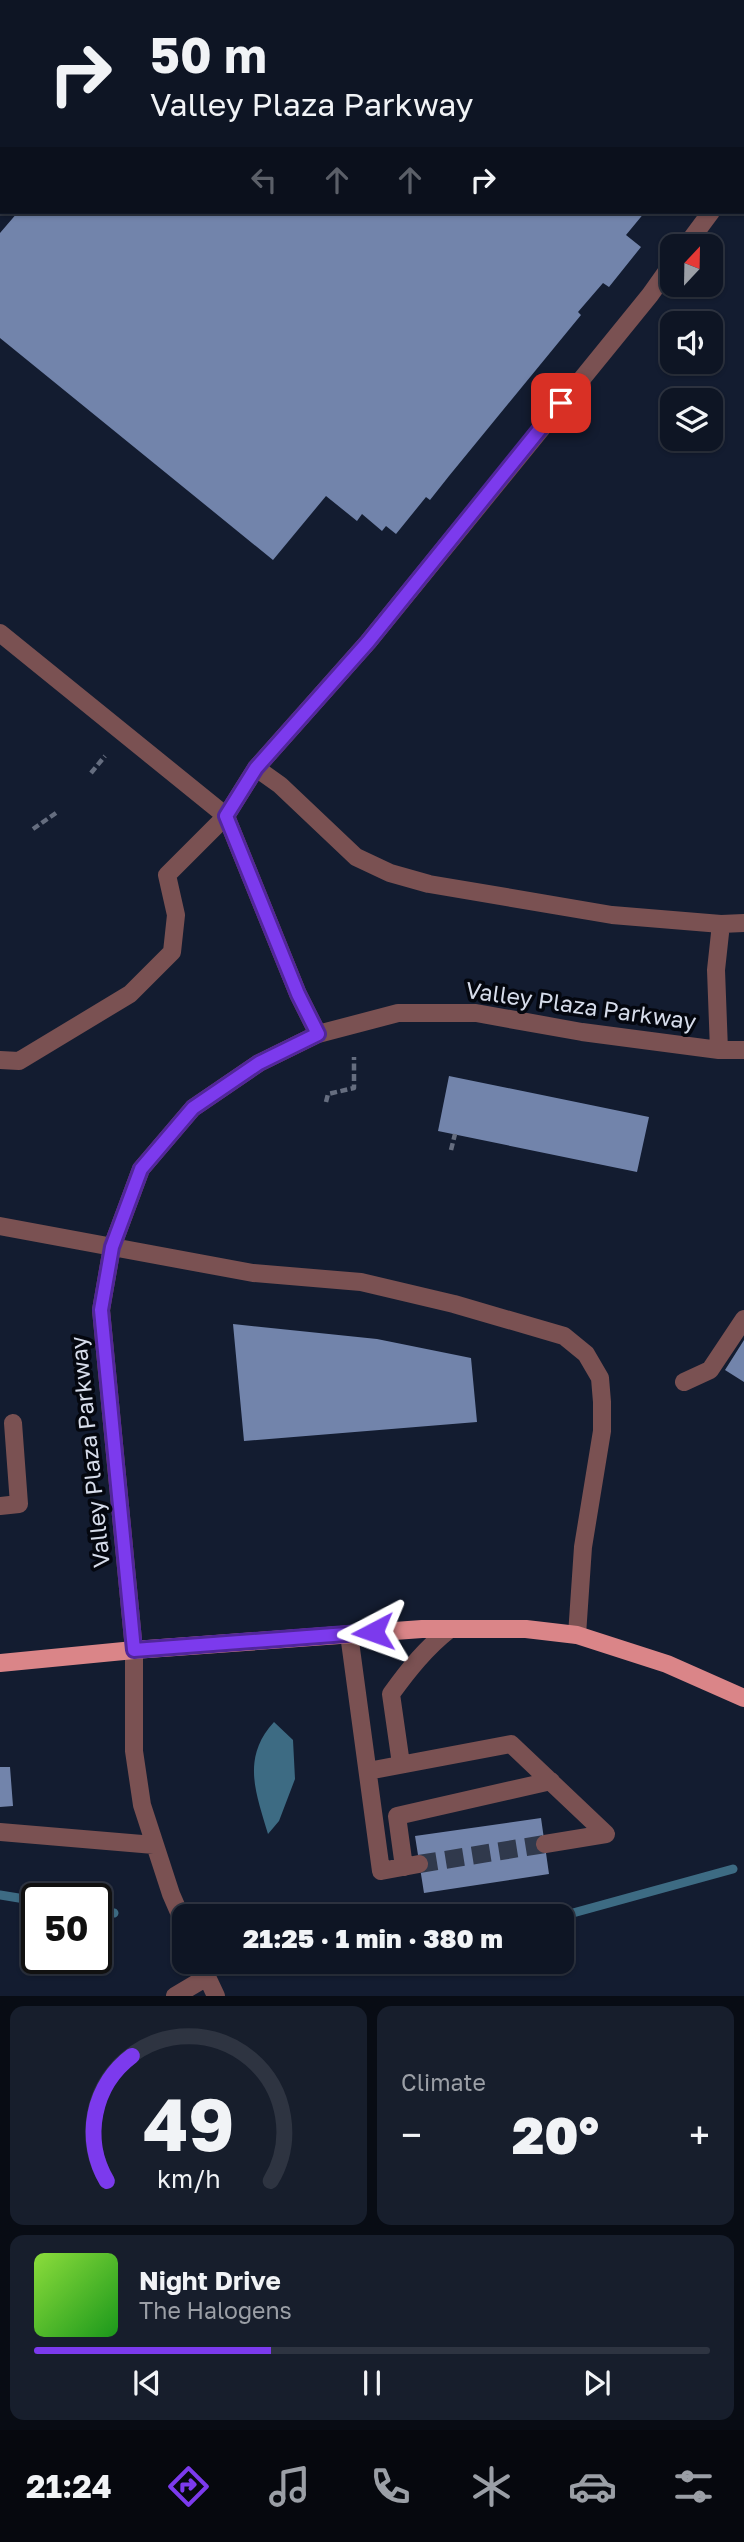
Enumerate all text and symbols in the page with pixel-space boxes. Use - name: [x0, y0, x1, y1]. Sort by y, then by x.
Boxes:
- text: 50 m: [150, 25, 267, 84]
- icon: right: [35, 28, 126, 119]
- text: Valley Plaza Parkway: [150, 85, 474, 123]
- icon: left: [245, 161, 283, 199]
- icon: ahead: [318, 161, 356, 199]
- icon: ahead: [391, 161, 429, 199]
- icon: right: [464, 161, 502, 199]
- north arrow: [660, 234, 723, 298]
- map controls: [660, 234, 723, 451]
- button: sound: [660, 311, 723, 374]
- pin: [531, 373, 591, 433]
- icon: arrive: [542, 384, 580, 422]
- button: layers: [660, 388, 723, 451]
- street label: Valley Plaza Parkway: [464, 975, 698, 1035]
- street label: Valley Plaza Parkway: [63, 1335, 115, 1569]
- position arrow: [336, 1595, 410, 1669]
- speed limit sign: 50: [21, 1883, 112, 1974]
- text: 21:25 · 1 min · 380 m: [243, 1923, 503, 1954]
- text: Climate: [401, 2068, 486, 2096]
- text: 49: [143, 2081, 234, 2168]
- text: 20°: [512, 2103, 599, 2165]
- text: −: [401, 2112, 422, 2157]
- text: +: [689, 2112, 710, 2157]
- text: km/h: [157, 2163, 220, 2194]
- text: Night Drive: [139, 2265, 281, 2296]
- text: The Halogens: [139, 2296, 292, 2324]
- icon: previous: [128, 2364, 166, 2402]
- icon: pause: [353, 2364, 391, 2402]
- icon: next: [578, 2364, 616, 2402]
- icon: directions: [164, 2462, 213, 2511]
- icon: music: [265, 2462, 314, 2511]
- icon: phone: [366, 2462, 415, 2511]
- icon: climate: [467, 2462, 516, 2511]
- icon: car: [568, 2462, 617, 2511]
- icon: filters: [669, 2462, 718, 2511]
- text: 21:24: [26, 2467, 112, 2505]

